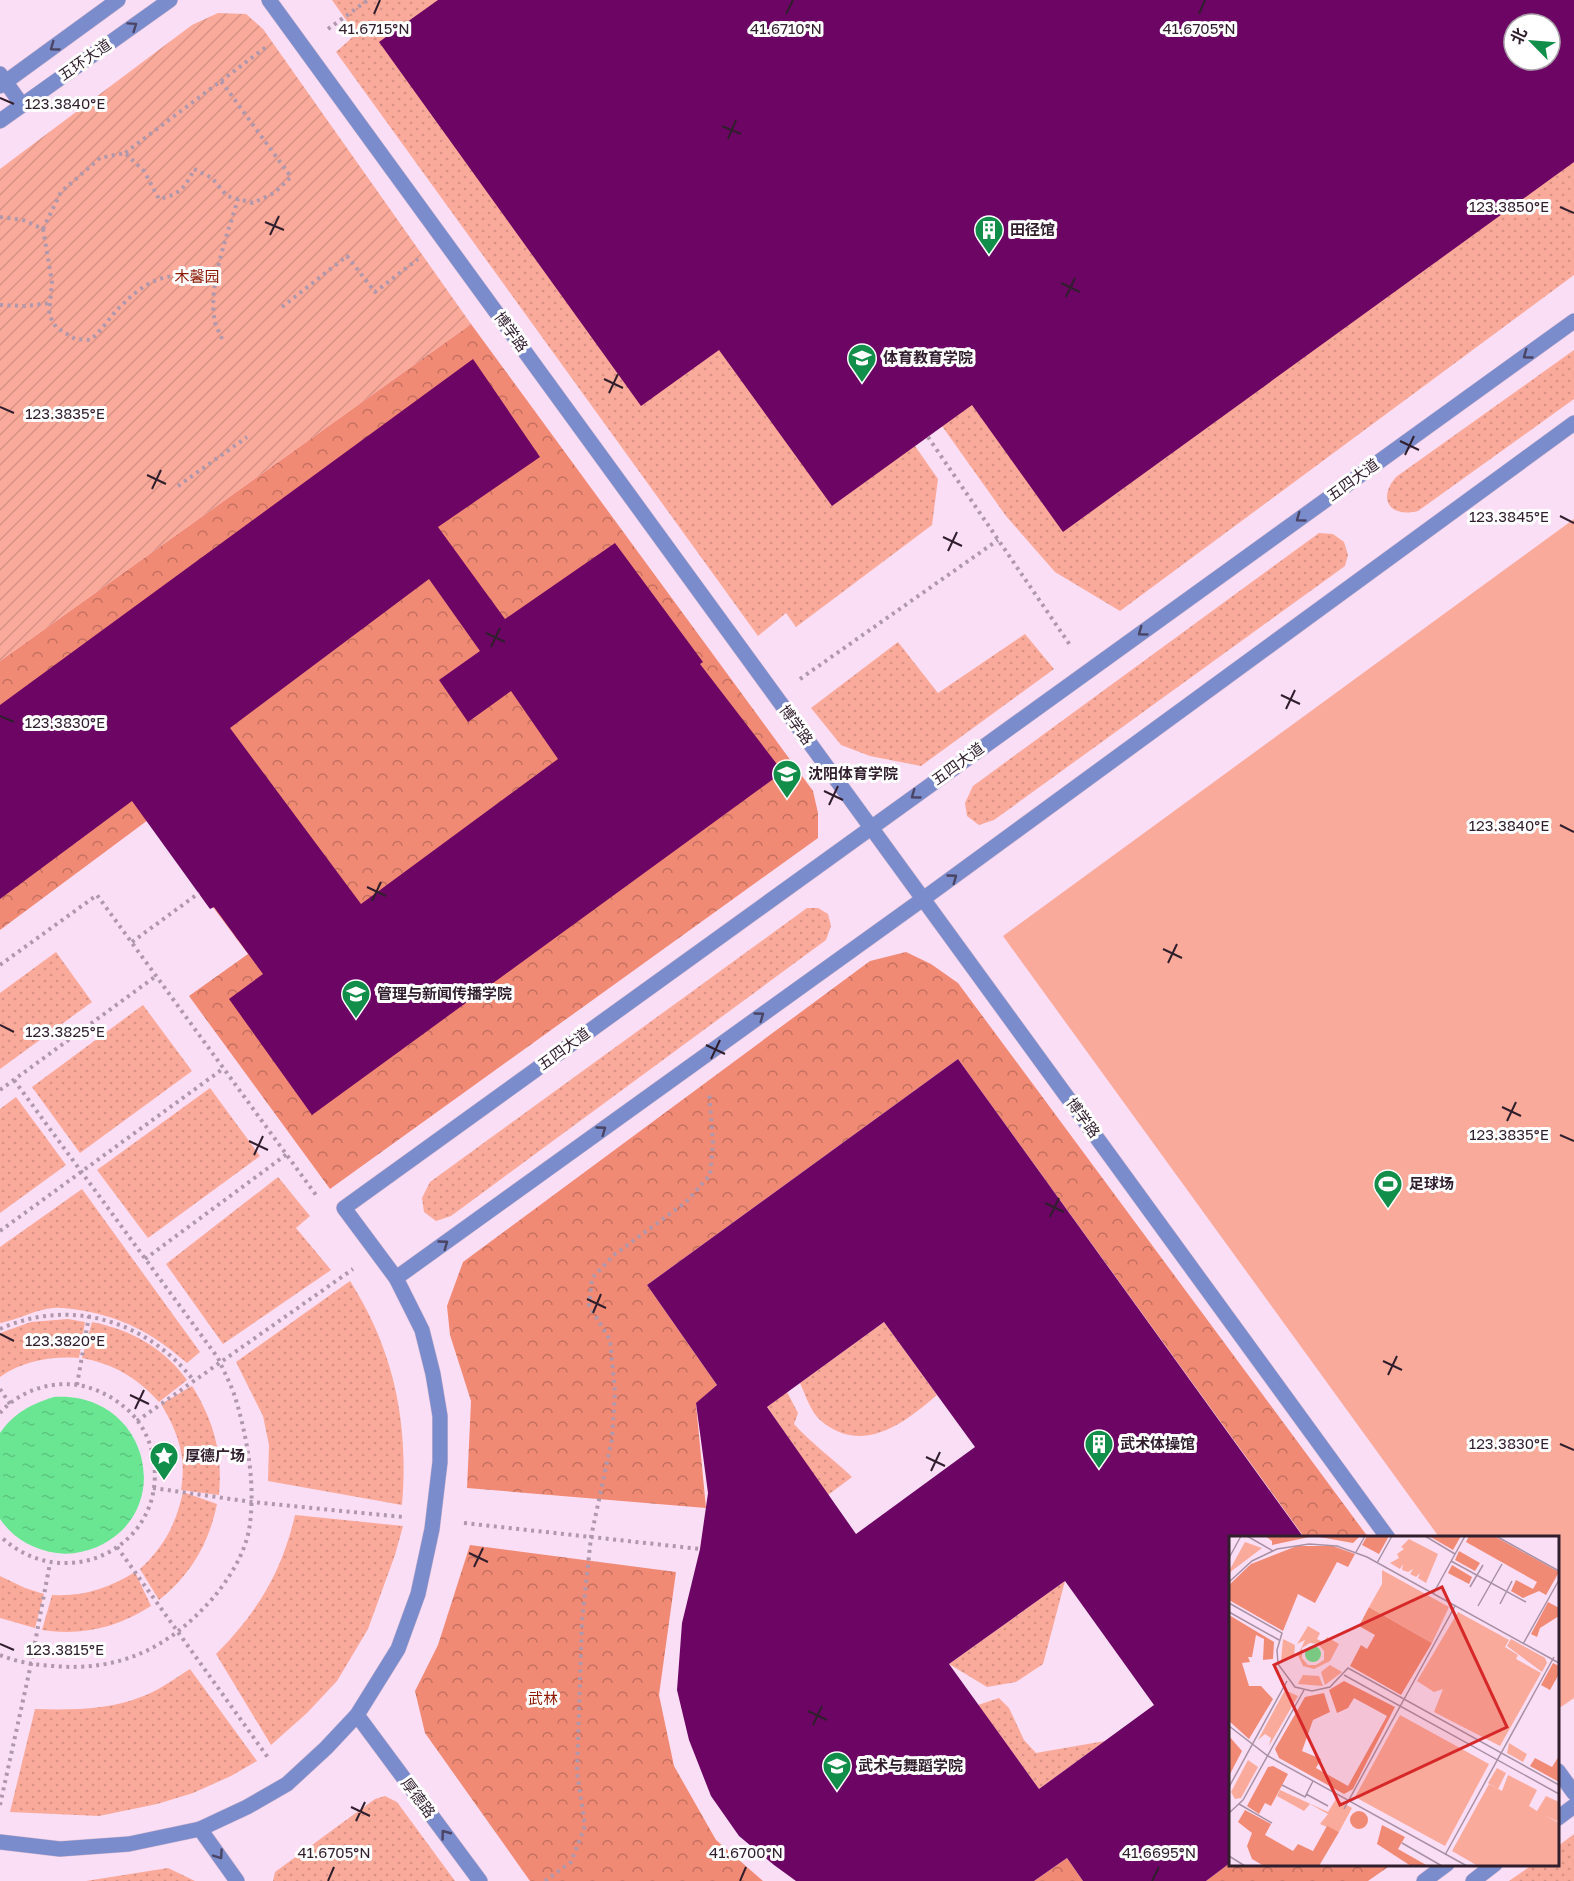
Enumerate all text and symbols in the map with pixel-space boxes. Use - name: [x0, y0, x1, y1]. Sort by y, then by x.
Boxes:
- north arrow: [1502, 12, 1562, 72]
- text: 41.6715°N: [338, 19, 410, 37]
- text: 41.6710°N: [750, 19, 822, 37]
- text: 41.6705°N: [1162, 19, 1236, 37]
- one-way arrow: [126, 22, 137, 33]
- text: 北: [1506, 24, 1531, 47]
- street label: 五环大道: [55, 35, 114, 84]
- one-way arrow: [49, 40, 60, 51]
- text: 123.3840°E: [25, 94, 105, 112]
- text: 123.3850°E: [1469, 197, 1549, 215]
- building icon: 田径馆: [973, 214, 1005, 256]
- place label: 田径馆: [1010, 220, 1055, 238]
- park label: 木馨园: [174, 267, 220, 285]
- street label: 博学路: [491, 308, 532, 355]
- school or university icon: 体育教育学院: [846, 342, 878, 384]
- place label: 体育教育学院: [883, 348, 973, 366]
- one-way arrow: [1522, 348, 1533, 359]
- text: 123.3835°E: [25, 404, 105, 422]
- street label: 五四大道: [1323, 454, 1382, 504]
- text: 123.3845°E: [1469, 507, 1549, 525]
- one-way arrow: [1296, 511, 1307, 522]
- one-way arrow: [1137, 625, 1148, 636]
- street label: 博学路: [776, 701, 817, 748]
- text: 123.3830°E: [25, 713, 105, 731]
- street label: 五四大道: [928, 738, 987, 788]
- school or university icon: 沈阳体育学院: [771, 758, 803, 800]
- place label: 沈阳体育学院: [808, 764, 898, 782]
- one-way arrow: [911, 788, 922, 799]
- text: 123.3840°E: [1469, 816, 1549, 834]
- one-way arrow: [946, 874, 957, 885]
- school or university icon: 管理与新闻传播学院: [340, 978, 372, 1020]
- place label: 管理与新闻传播学院: [377, 984, 512, 1002]
- one-way arrow: [754, 1012, 765, 1023]
- text: 123.3825°E: [25, 1022, 105, 1040]
- street label: 五四大道: [534, 1023, 593, 1073]
- street label: 博学路: [1063, 1094, 1104, 1141]
- text: 123.3835°E: [1469, 1125, 1549, 1143]
- one-way arrow: [595, 1126, 606, 1137]
- sports icon: 足球场: [1372, 1168, 1404, 1210]
- place label: 足球场: [1409, 1174, 1454, 1192]
- one-way arrow: [437, 1240, 448, 1251]
- text: 123.3820°E: [25, 1331, 105, 1349]
- building icon: 武术体操馆: [1083, 1428, 1115, 1470]
- place label: 武术体操馆: [1120, 1434, 1195, 1452]
- text: 123.3830°E: [1469, 1434, 1549, 1452]
- place icon: 厚德广场: [148, 1440, 180, 1482]
- place label: 厚德广场: [185, 1446, 245, 1464]
- inset map: [1229, 1536, 1559, 1866]
- text: 123.3815°E: [26, 1640, 104, 1658]
- park label: 武林: [528, 1689, 558, 1707]
- school or university icon: 武术与舞蹈学院: [821, 1750, 853, 1792]
- place label: 武术与舞蹈学院: [858, 1756, 963, 1774]
- street label: 厚德路: [398, 1774, 440, 1821]
- one-way arrow: [441, 1830, 452, 1841]
- text: 41.6705°N: [297, 1843, 371, 1861]
- text: 41.6700°N: [709, 1843, 783, 1861]
- text: 41.6695°N: [1122, 1843, 1196, 1861]
- one-way arrow: [212, 1848, 223, 1859]

